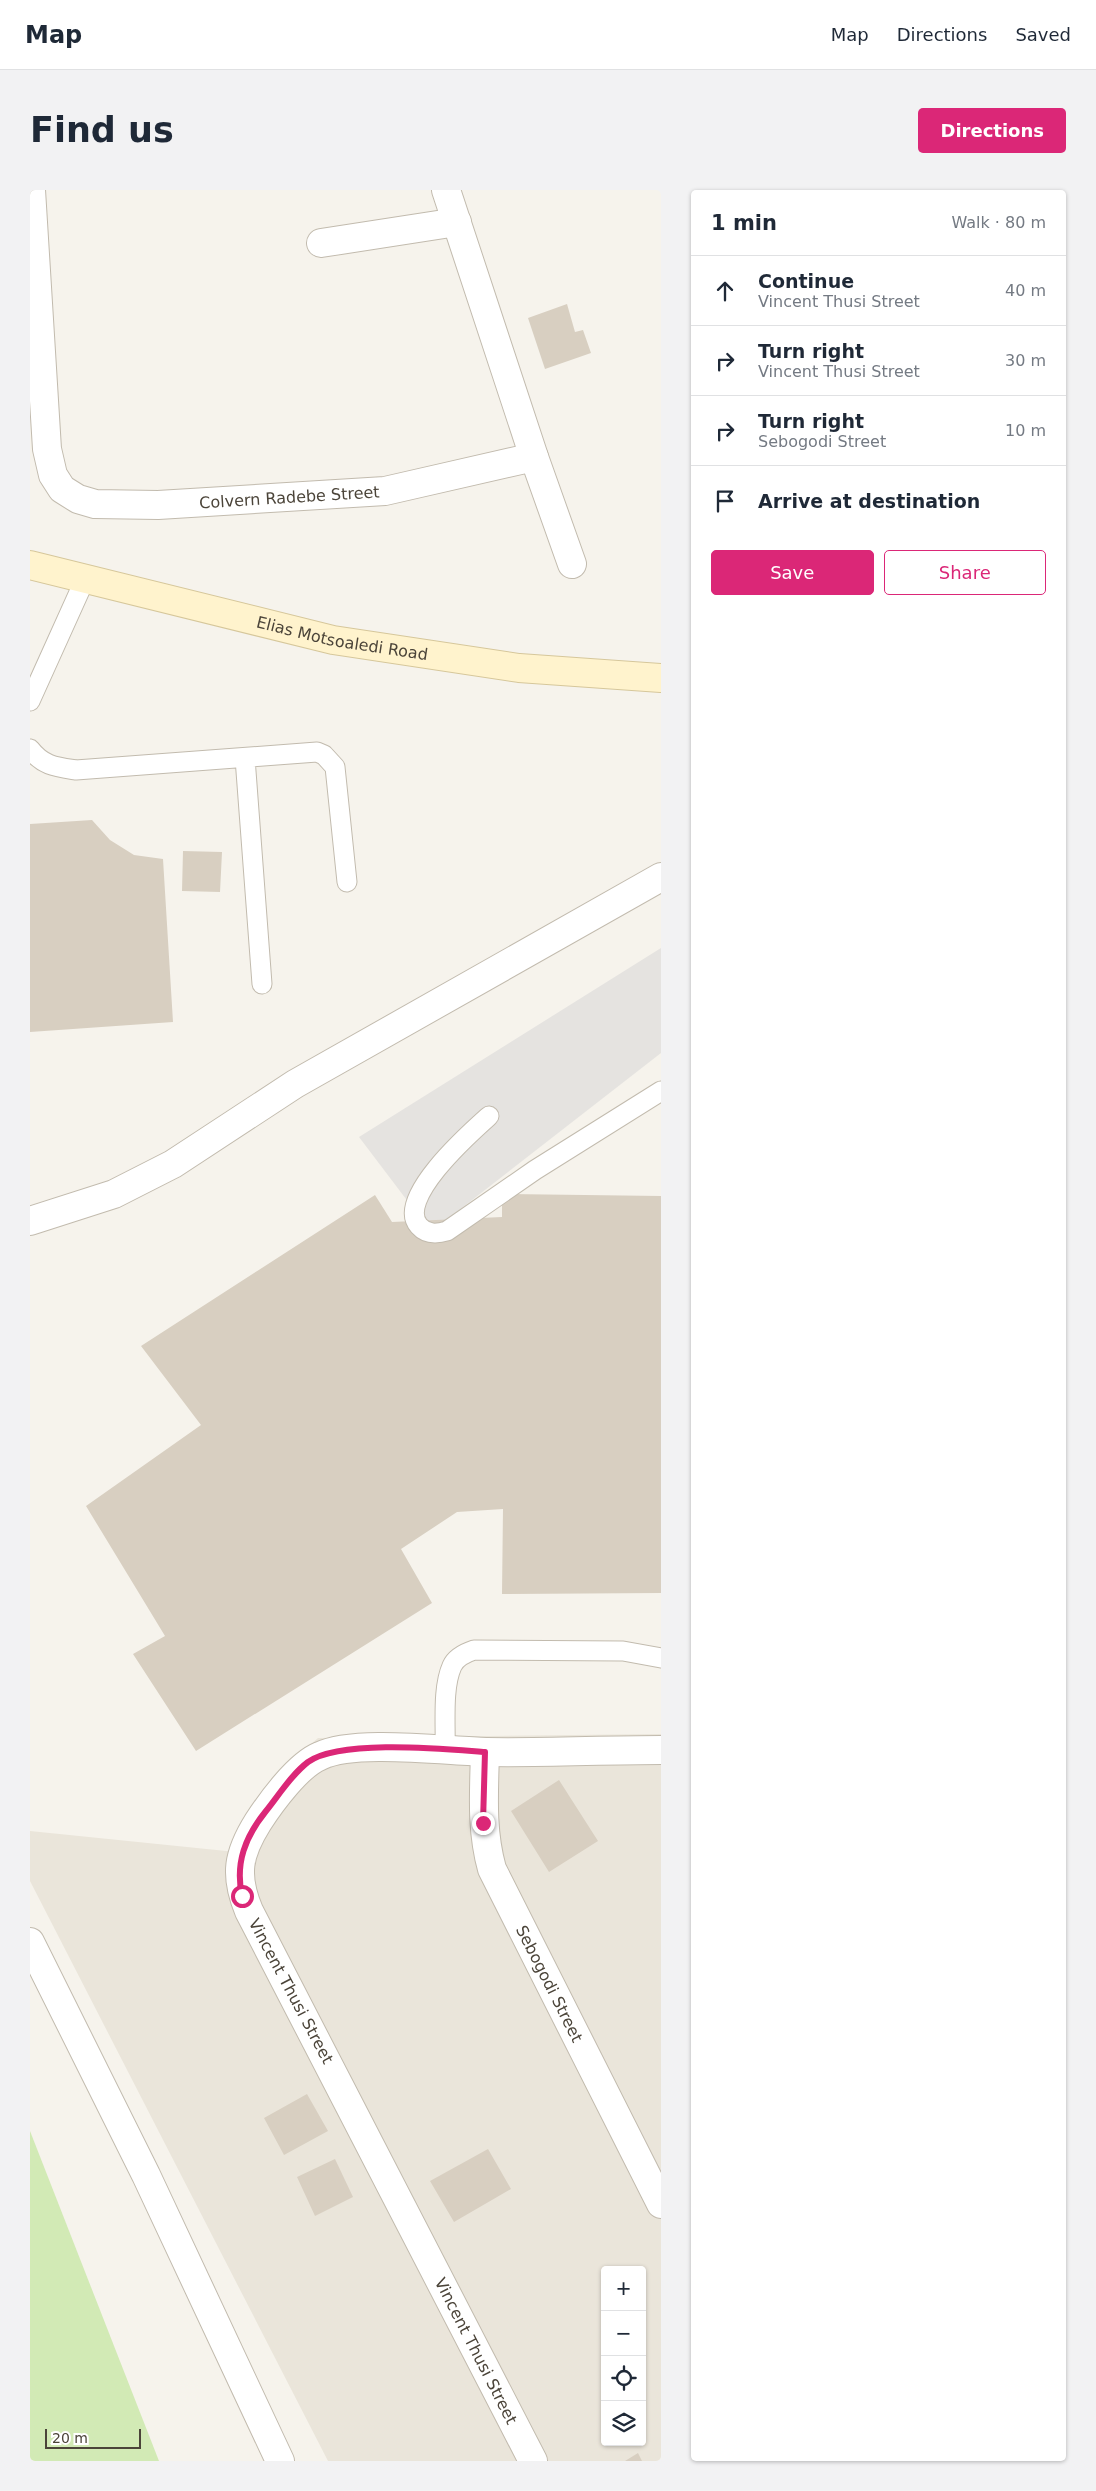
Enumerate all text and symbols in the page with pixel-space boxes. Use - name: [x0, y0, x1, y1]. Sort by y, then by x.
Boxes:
- text: Map: [25, 21, 82, 49]
- text: Map: [831, 24, 869, 45]
- text: Directions: [897, 24, 987, 45]
- text: Saved: [1015, 24, 1071, 45]
- button: Directions: [918, 108, 1066, 153]
- text: Find us: [30, 110, 174, 150]
- text: 1 min: [711, 211, 777, 235]
- text: Walk · 80 m: [951, 213, 1046, 232]
- text: Continue: [758, 270, 854, 292]
- icon: ahead: [711, 277, 739, 305]
- text: 40 m: [1005, 281, 1046, 300]
- text: Vincent Thusi Street: [758, 292, 920, 311]
- text: Turn right: [758, 340, 864, 362]
- icon: right: [711, 347, 739, 375]
- text: 30 m: [1005, 351, 1046, 370]
- text: Vincent Thusi Street: [758, 362, 920, 381]
- text: Turn right: [758, 410, 864, 432]
- icon: right: [711, 417, 739, 445]
- text: 10 m: [1005, 421, 1046, 440]
- text: Sebogodi Street: [758, 432, 886, 451]
- street label: Colvern Radebe Street: [199, 482, 380, 512]
- icon: arrive: [711, 487, 739, 515]
- text: Arrive at destination: [758, 490, 980, 512]
- button: Save: [711, 550, 874, 595]
- button: Share: [884, 550, 1046, 595]
- street label: Elias Motsoaledi Road: [255, 612, 429, 664]
- route end: [472, 1812, 495, 1835]
- route start: [231, 1885, 254, 1908]
- street label: Vincent Thusi Street: [245, 1915, 337, 2067]
- street label: Sebogodi Street: [512, 1922, 587, 2045]
- map controls: [601, 2266, 646, 2446]
- button: +: [601, 2266, 646, 2311]
- street label: Vincent Thusi Street: [431, 2275, 521, 2427]
- button: −: [601, 2311, 646, 2356]
- button: locate: [601, 2356, 646, 2401]
- button: layers: [601, 2401, 646, 2446]
- scale bar: [45, 2426, 141, 2449]
- text: 20 m: [52, 2430, 88, 2446]

